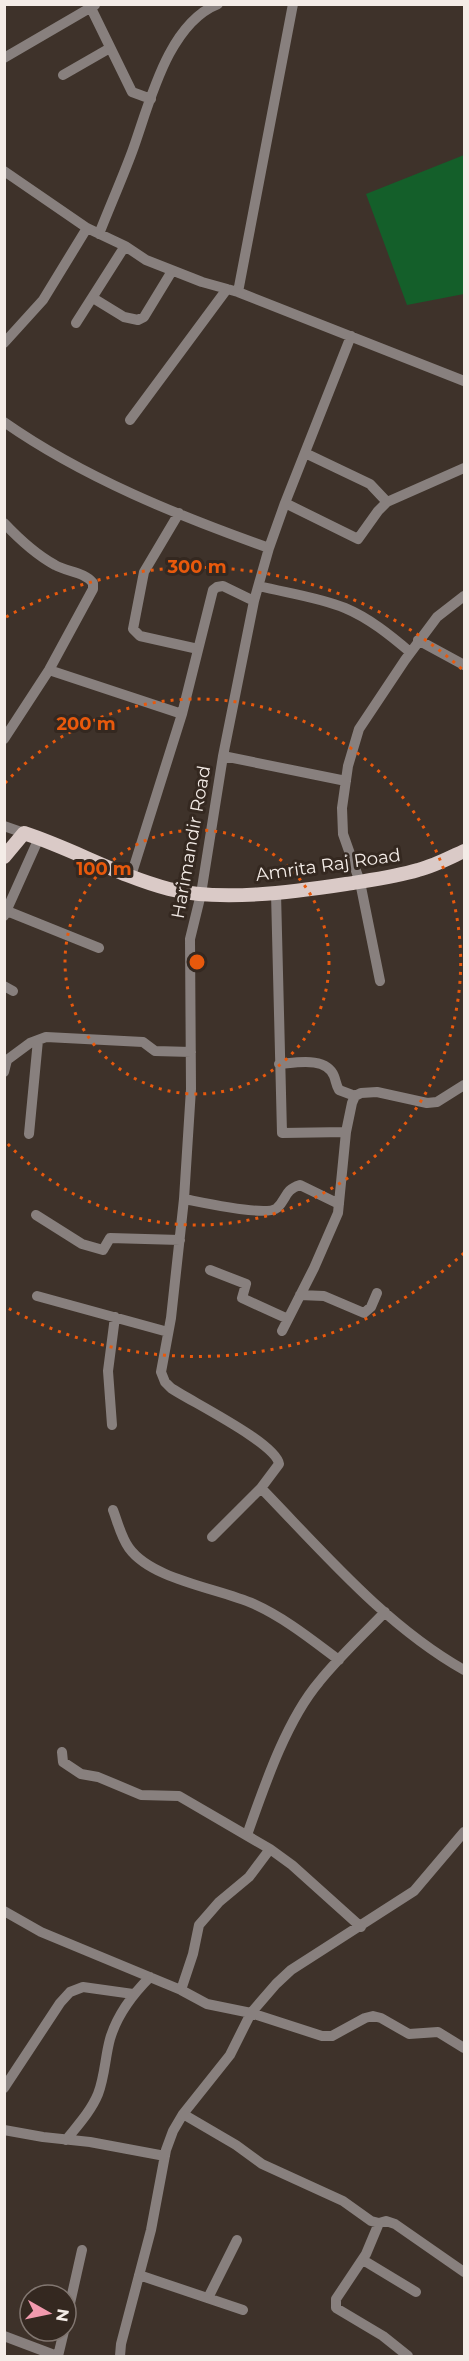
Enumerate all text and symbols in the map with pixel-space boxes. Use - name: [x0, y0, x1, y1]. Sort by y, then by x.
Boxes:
- text: 300 m: [166, 556, 227, 578]
- text: 200 m: [56, 713, 116, 735]
- street label: Harimandir Road: [167, 764, 215, 920]
- street label: Amrita Raj Road: [254, 844, 402, 886]
- text: 100 m: [76, 858, 132, 880]
- centre of rings: [187, 952, 207, 972]
- north arrow: [18, 2283, 78, 2343]
- text: N: [52, 2307, 73, 2323]

